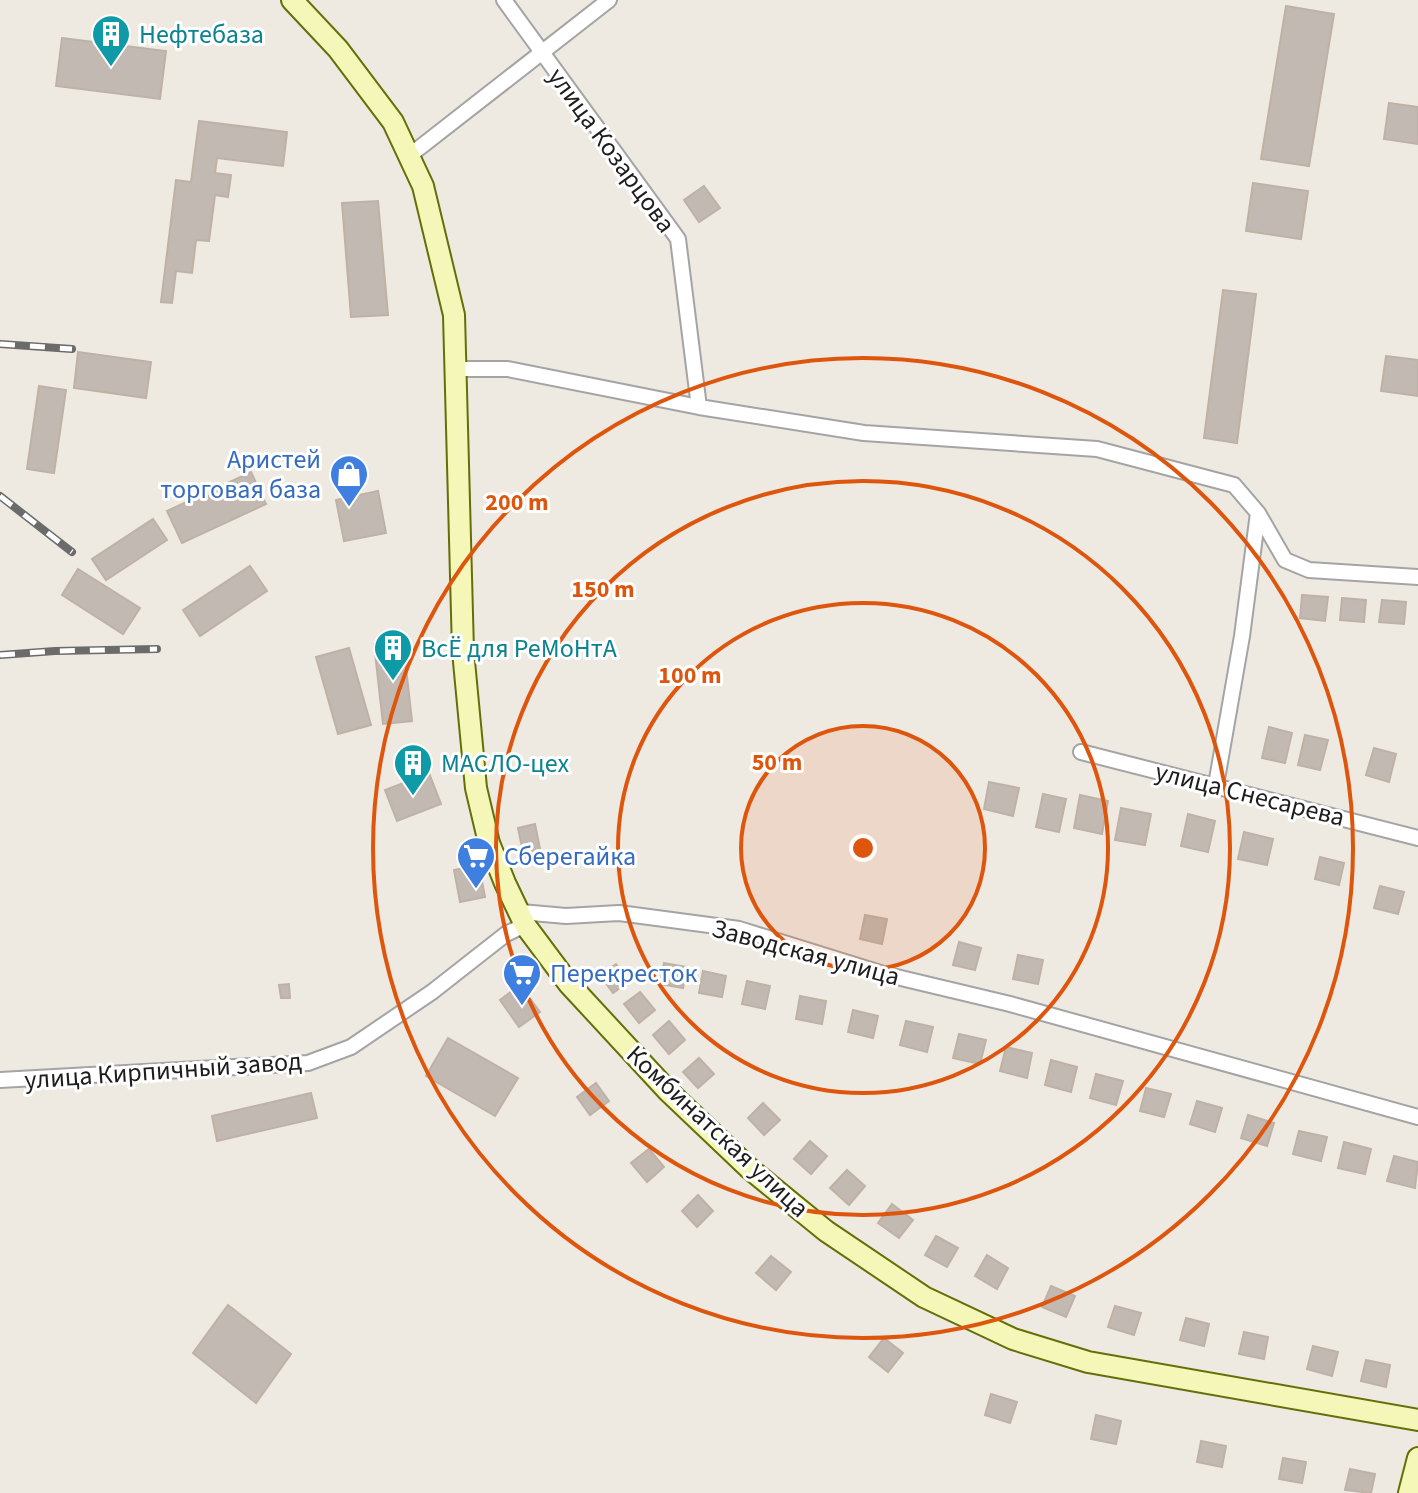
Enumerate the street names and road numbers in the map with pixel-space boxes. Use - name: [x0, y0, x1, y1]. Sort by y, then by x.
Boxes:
- street label: улица Козарцова: [539, 60, 684, 241]
- street label: улица Снесарева: [1151, 753, 1348, 836]
- street label: Заводская улица: [708, 910, 904, 995]
- street label: Комбинатская улица: [618, 1037, 817, 1226]
- street label: улица Кирпичный завод: [23, 1042, 303, 1099]

